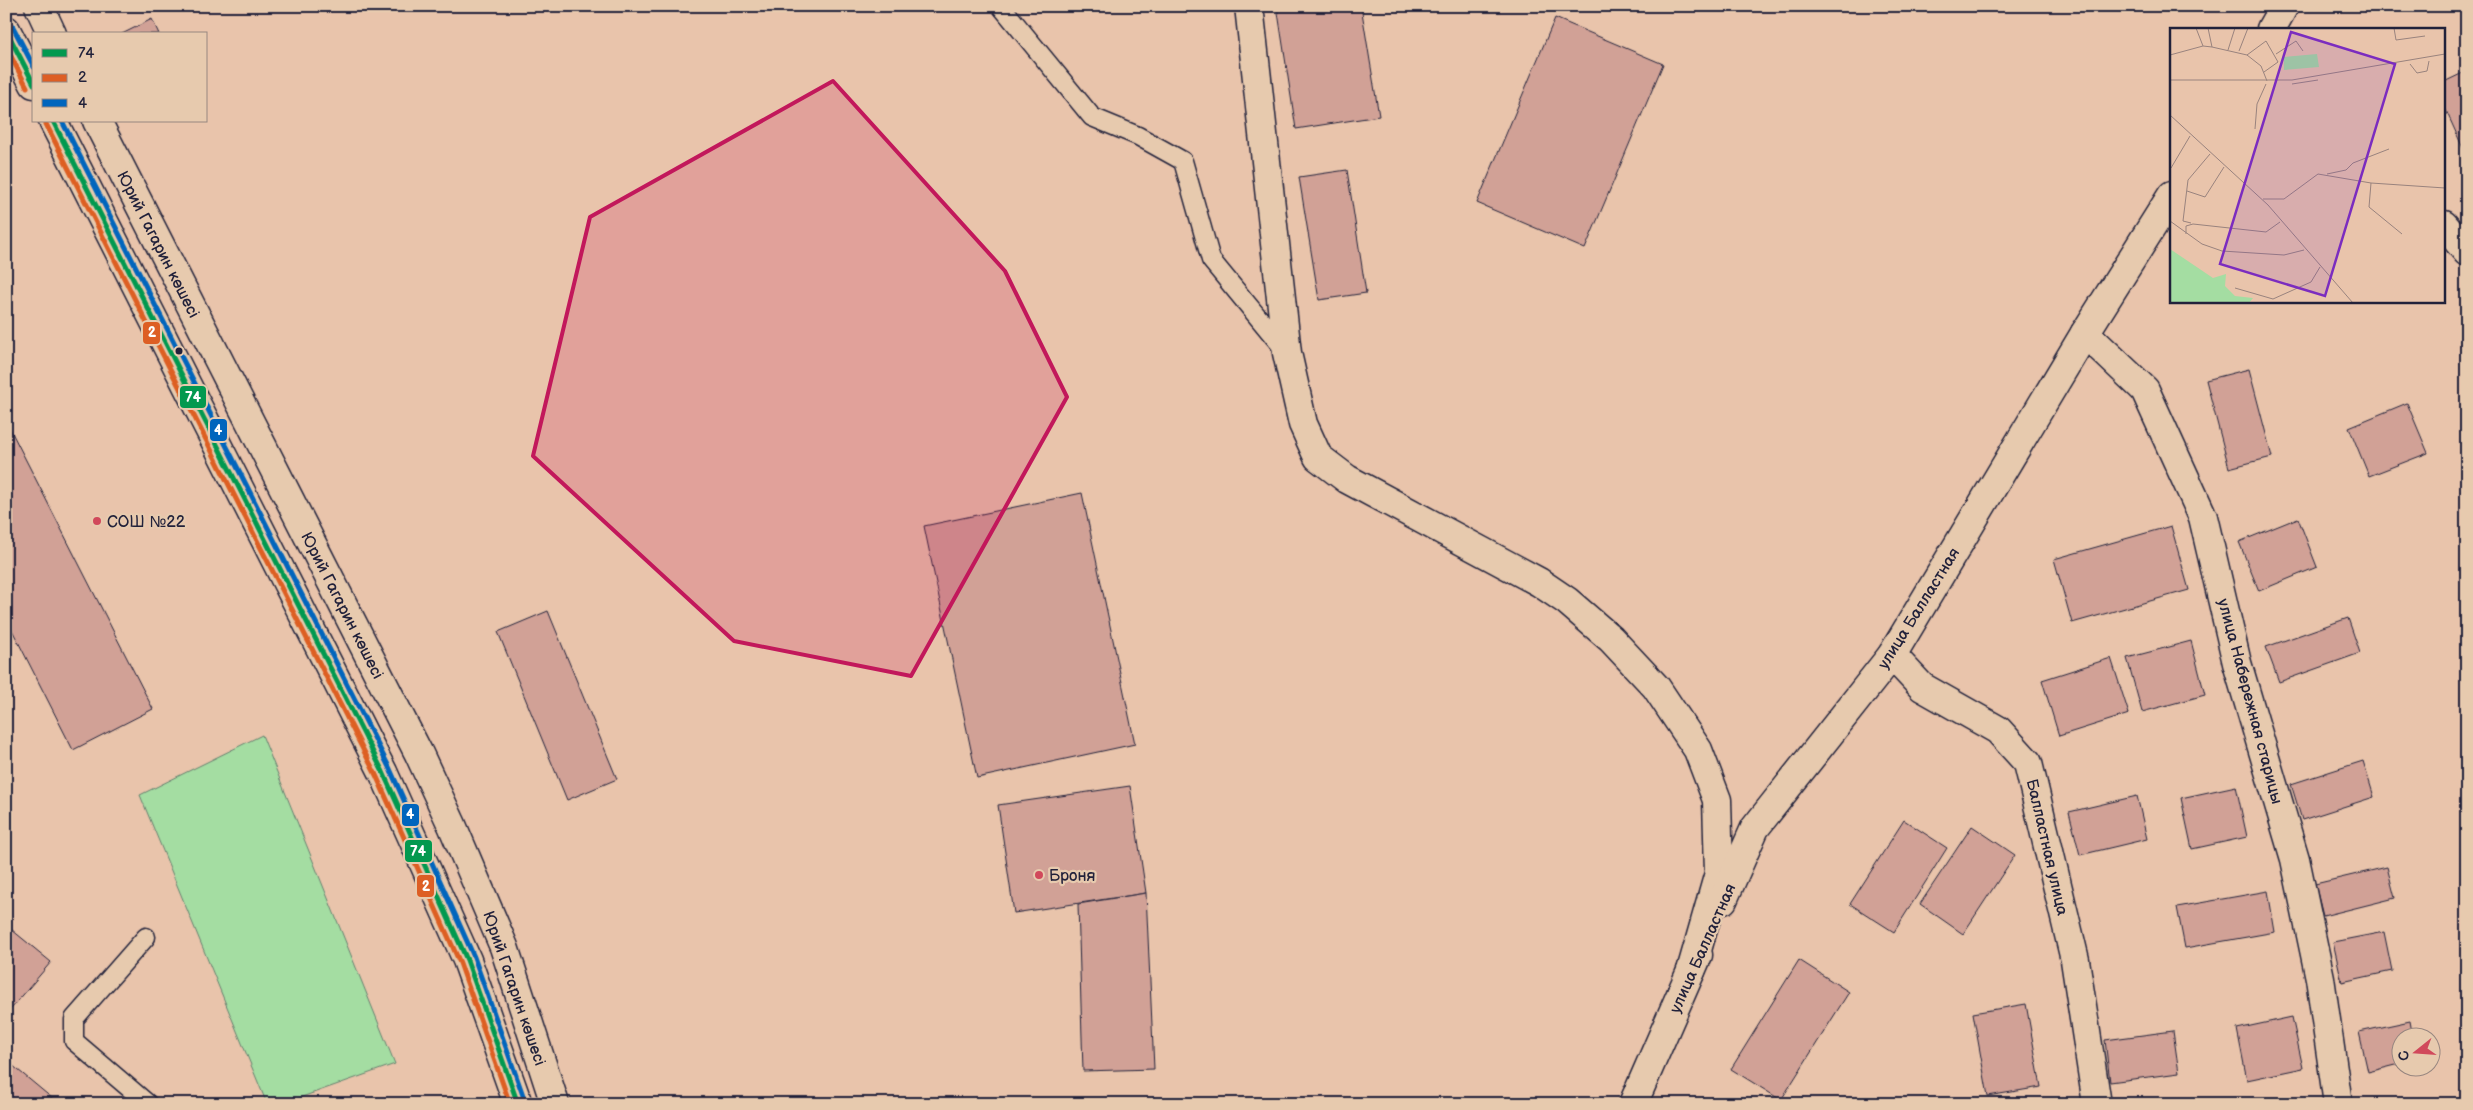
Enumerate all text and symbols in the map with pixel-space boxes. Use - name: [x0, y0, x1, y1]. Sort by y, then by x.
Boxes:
- inset map: [2170, 28, 2446, 302]
- legend: [32, 32, 208, 122]
- text: 74: [78, 44, 95, 63]
- text: 2: [78, 68, 87, 87]
- text: 4: [78, 94, 87, 113]
- street label: Юрий Гагарин көшесі: [112, 168, 203, 321]
- line badge: 2: [142, 321, 161, 345]
- text: 2: [148, 324, 157, 341]
- unlabelled marker: [174, 346, 184, 356]
- line badge: 74: [179, 385, 207, 409]
- text: 74: [185, 389, 202, 406]
- line badge: 4: [209, 418, 228, 442]
- text: 4: [214, 422, 223, 439]
- place label: СОШ №22: [107, 513, 186, 532]
- marker: СОШ №22: [91, 515, 103, 527]
- street label: Юрий Гагарин көшесі: [296, 529, 387, 682]
- street label: улица Балластная: [1874, 545, 1964, 673]
- street label: улица Набережная старицы: [2213, 597, 2286, 806]
- street label: Балластная улица: [2022, 777, 2072, 918]
- line badge: 4: [401, 803, 420, 827]
- text: 4: [406, 806, 415, 823]
- line badge: 74: [404, 839, 433, 863]
- text: 74: [410, 843, 427, 860]
- place label: Броня: [1049, 867, 1096, 886]
- marker: Броня: [1033, 869, 1045, 881]
- line badge: 2: [416, 874, 435, 898]
- text: 2: [422, 878, 431, 895]
- street label: улица Балластная: [1666, 881, 1740, 1016]
- street label: Юрий Гагарин көшесі: [478, 909, 549, 1068]
- north arrow: [2390, 1028, 2440, 1078]
- text: С: [2394, 1048, 2414, 1063]

